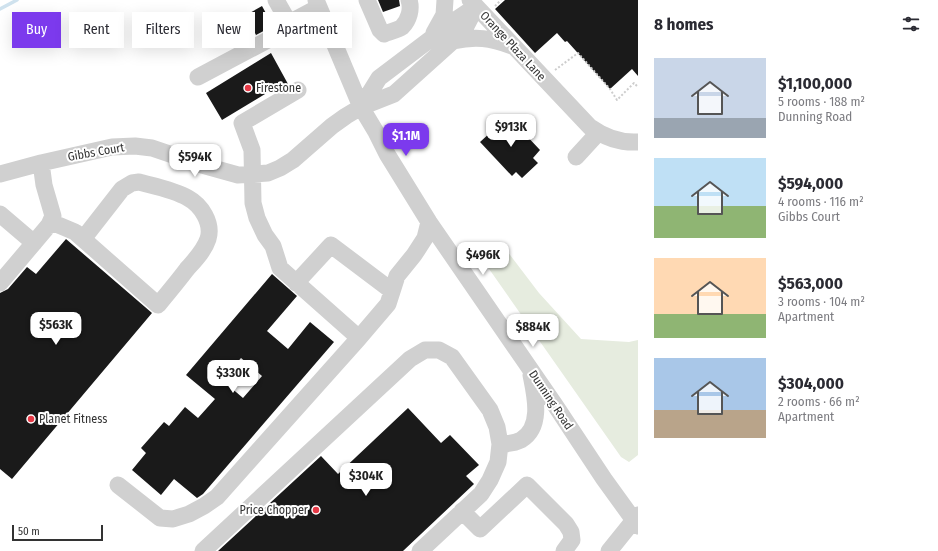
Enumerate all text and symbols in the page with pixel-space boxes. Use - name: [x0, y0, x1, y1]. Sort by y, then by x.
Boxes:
- street label: Orange Plaza Lane: [477, 8, 549, 84]
- chip: Buy: [12, 12, 61, 48]
- chip: Rent: [69, 12, 124, 48]
- chip: Filters: [132, 12, 194, 48]
- chip: New: [202, 12, 255, 48]
- chip: Apartment: [263, 12, 352, 48]
- icon: filters: [900, 13, 922, 35]
- text: 8 homes: [654, 14, 714, 35]
- text: $1,100,000: [778, 73, 852, 94]
- icon: home: [686, 74, 734, 122]
- place label: Firestone: [256, 81, 301, 95]
- marker: Firestone: [243, 83, 253, 93]
- text: 5 rooms · 188 m²: [778, 94, 865, 109]
- text: Dunning Road: [778, 109, 852, 124]
- pin: $913K: [483, 114, 539, 148]
- text: $913K: [495, 119, 527, 134]
- pin: $1.1M: [378, 123, 434, 157]
- text: $1.1M: [392, 128, 420, 143]
- street label: Gibbs Court: [67, 140, 125, 164]
- pin: $594K: [167, 144, 223, 178]
- text: $594K: [178, 149, 212, 164]
- text: $594,000: [778, 173, 843, 194]
- icon: home: [686, 174, 734, 222]
- text: 4 rooms · 116 m²: [778, 194, 864, 209]
- text: Gibbs Court: [778, 209, 840, 224]
- pin: $496K: [455, 242, 511, 276]
- text: $496K: [466, 247, 500, 262]
- text: $563,000: [778, 273, 843, 294]
- icon: home: [686, 274, 734, 322]
- text: 3 rooms · 104 m²: [778, 294, 865, 309]
- text: Apartment: [778, 309, 834, 324]
- pin: $563K: [28, 312, 84, 346]
- pin: $884K: [505, 314, 561, 348]
- text: $563K: [39, 317, 73, 332]
- text: $884K: [516, 319, 550, 334]
- pin: $330K: [205, 360, 261, 394]
- text: $330K: [216, 365, 250, 380]
- street label: Dunning Road: [526, 368, 576, 432]
- text: $304,000: [778, 373, 844, 394]
- icon: home: [686, 374, 734, 422]
- text: 2 rooms · 66 m²: [778, 394, 860, 409]
- text: Apartment: [778, 409, 834, 424]
- place label: Planet Fitness: [39, 412, 107, 426]
- marker: Planet Fitness: [26, 414, 36, 424]
- pin: $304K: [338, 463, 394, 497]
- text: $304K: [349, 468, 383, 483]
- place label: Price Chopper: [240, 503, 309, 517]
- marker: Price Chopper: [311, 505, 321, 515]
- scale bar: [12, 523, 103, 542]
- text: 50 m: [18, 525, 40, 538]

